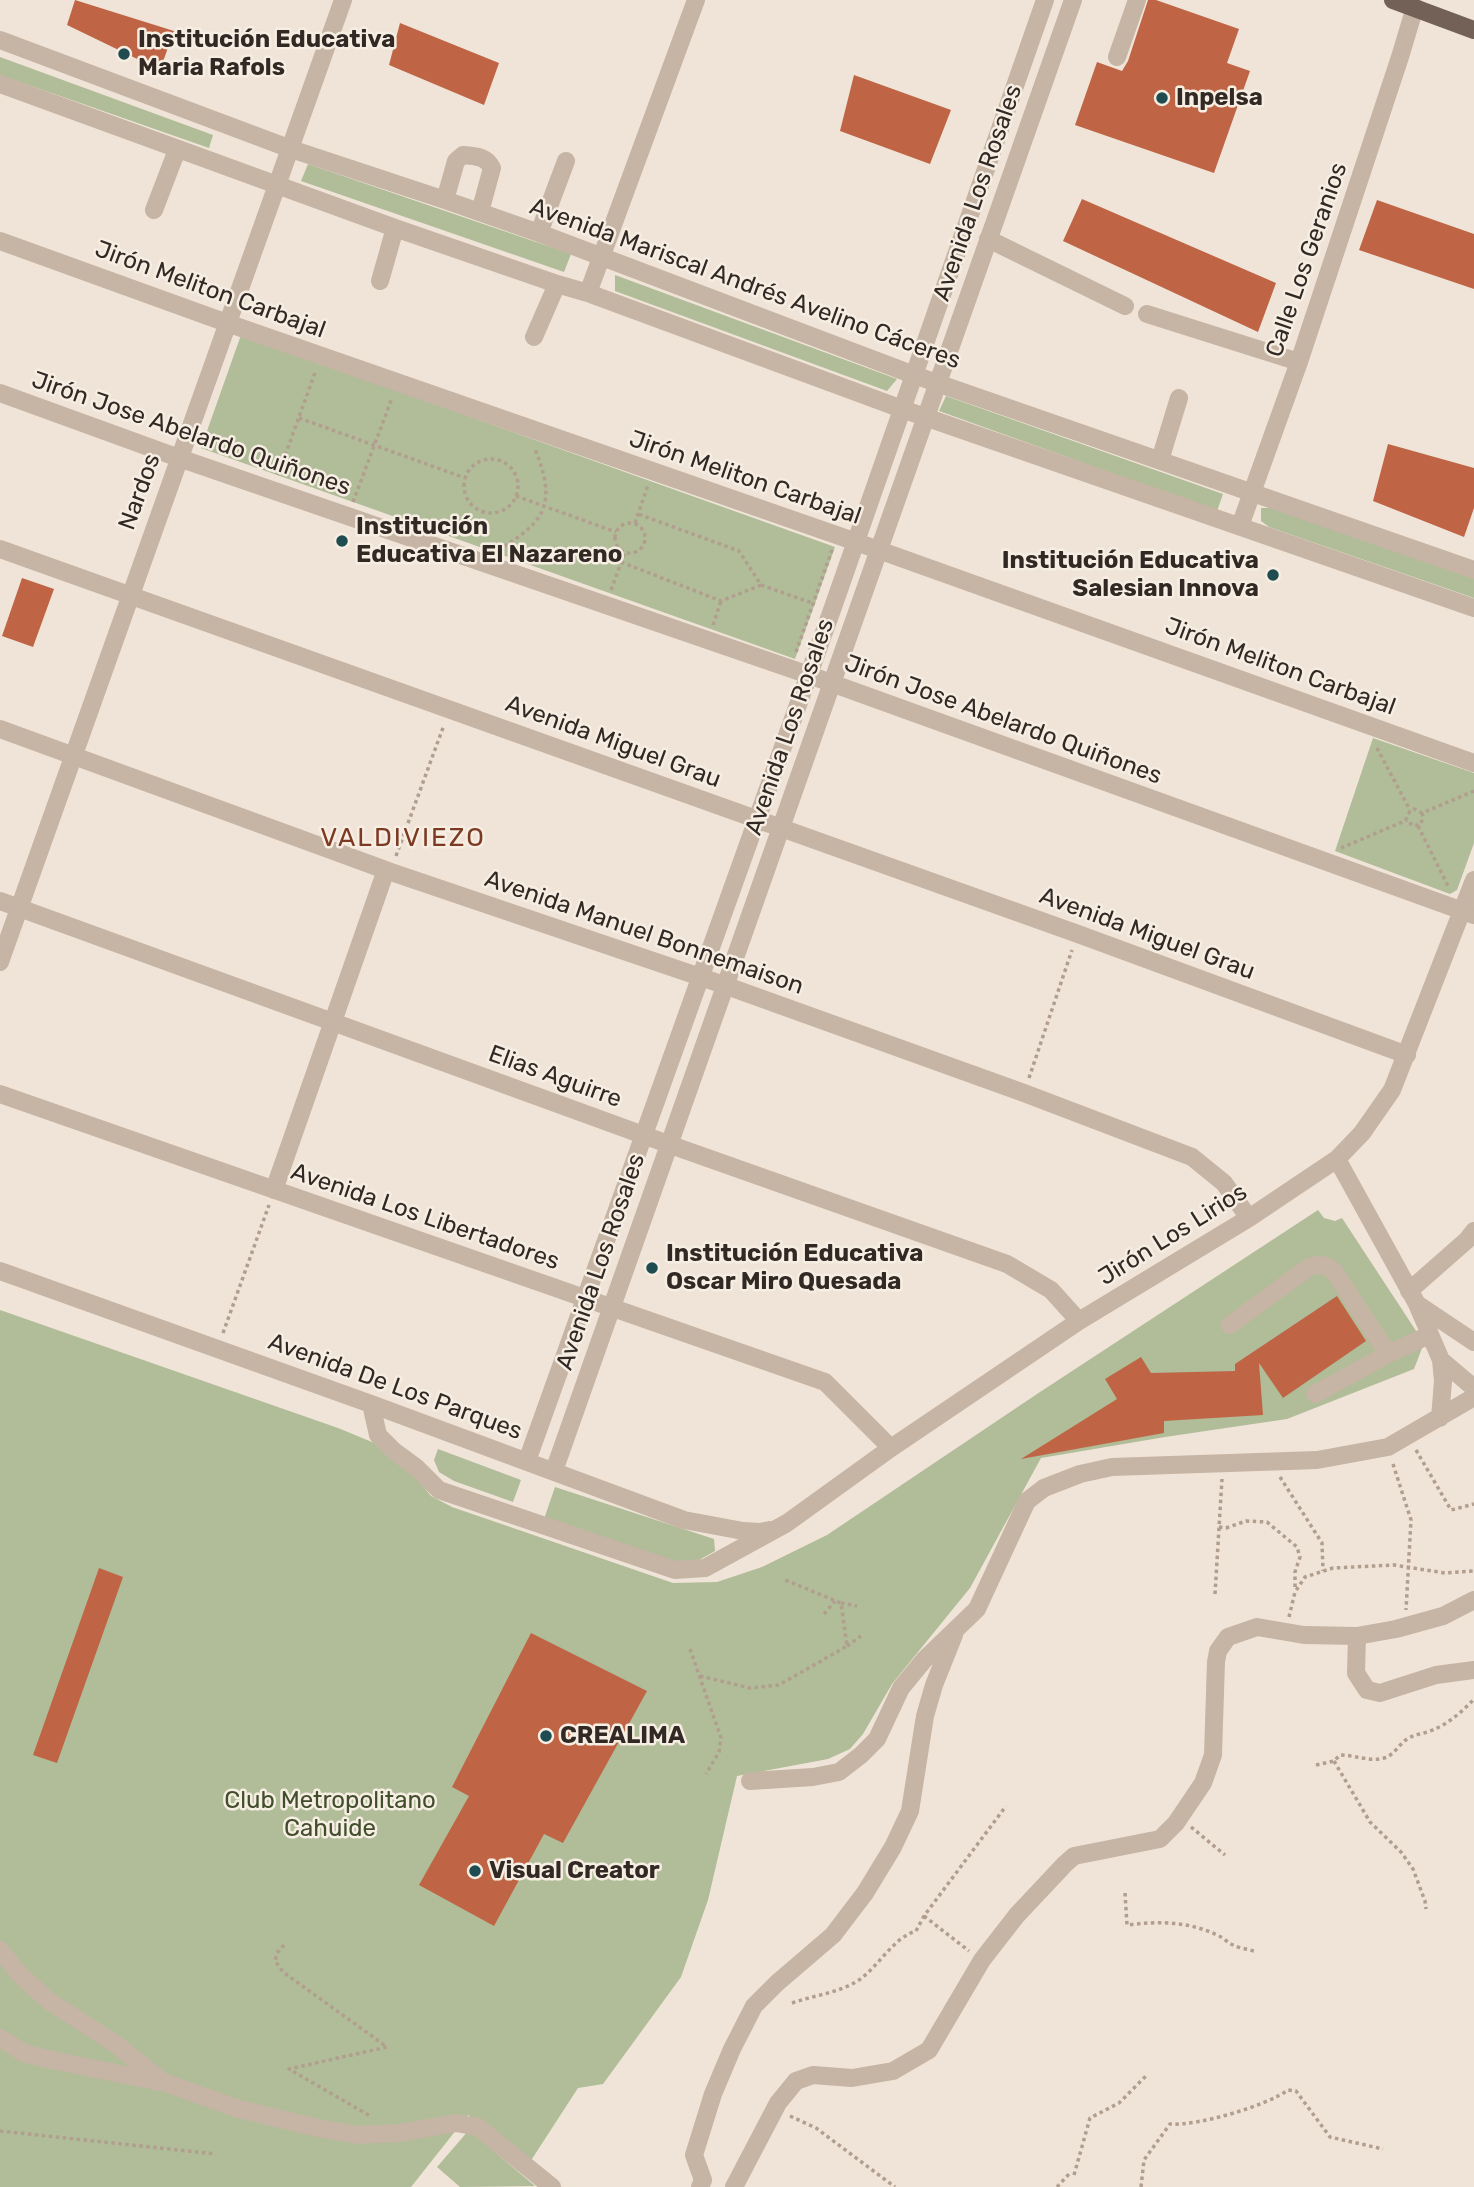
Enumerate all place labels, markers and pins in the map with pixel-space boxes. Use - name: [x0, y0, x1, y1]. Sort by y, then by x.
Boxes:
- place label: Institución Educativa Maria Rafols: [138, 26, 395, 82]
- marker: Institución Educativa Maria Rafols: [116, 46, 132, 62]
- place label: Inpelsa: [1176, 84, 1263, 112]
- marker: Inpelsa: [1154, 90, 1170, 106]
- place label: Institución Educativa El Nazareno: [356, 513, 622, 569]
- marker: Institución Educativa El Nazareno: [334, 533, 350, 549]
- place label: Institución Educativa Salesian Innova: [1002, 547, 1259, 603]
- marker: Institución Educativa Salesian Innova: [1265, 567, 1281, 583]
- place label: Institución Educativa Oscar Miro Quesada: [666, 1240, 923, 1296]
- marker: Institución Educativa Oscar Miro Quesada: [644, 1260, 660, 1276]
- place label: CREALIMA: [560, 1722, 685, 1750]
- marker: CREALIMA: [538, 1728, 554, 1744]
- place label: Visual Creator: [489, 1857, 660, 1885]
- marker: Visual Creator: [467, 1863, 483, 1879]

